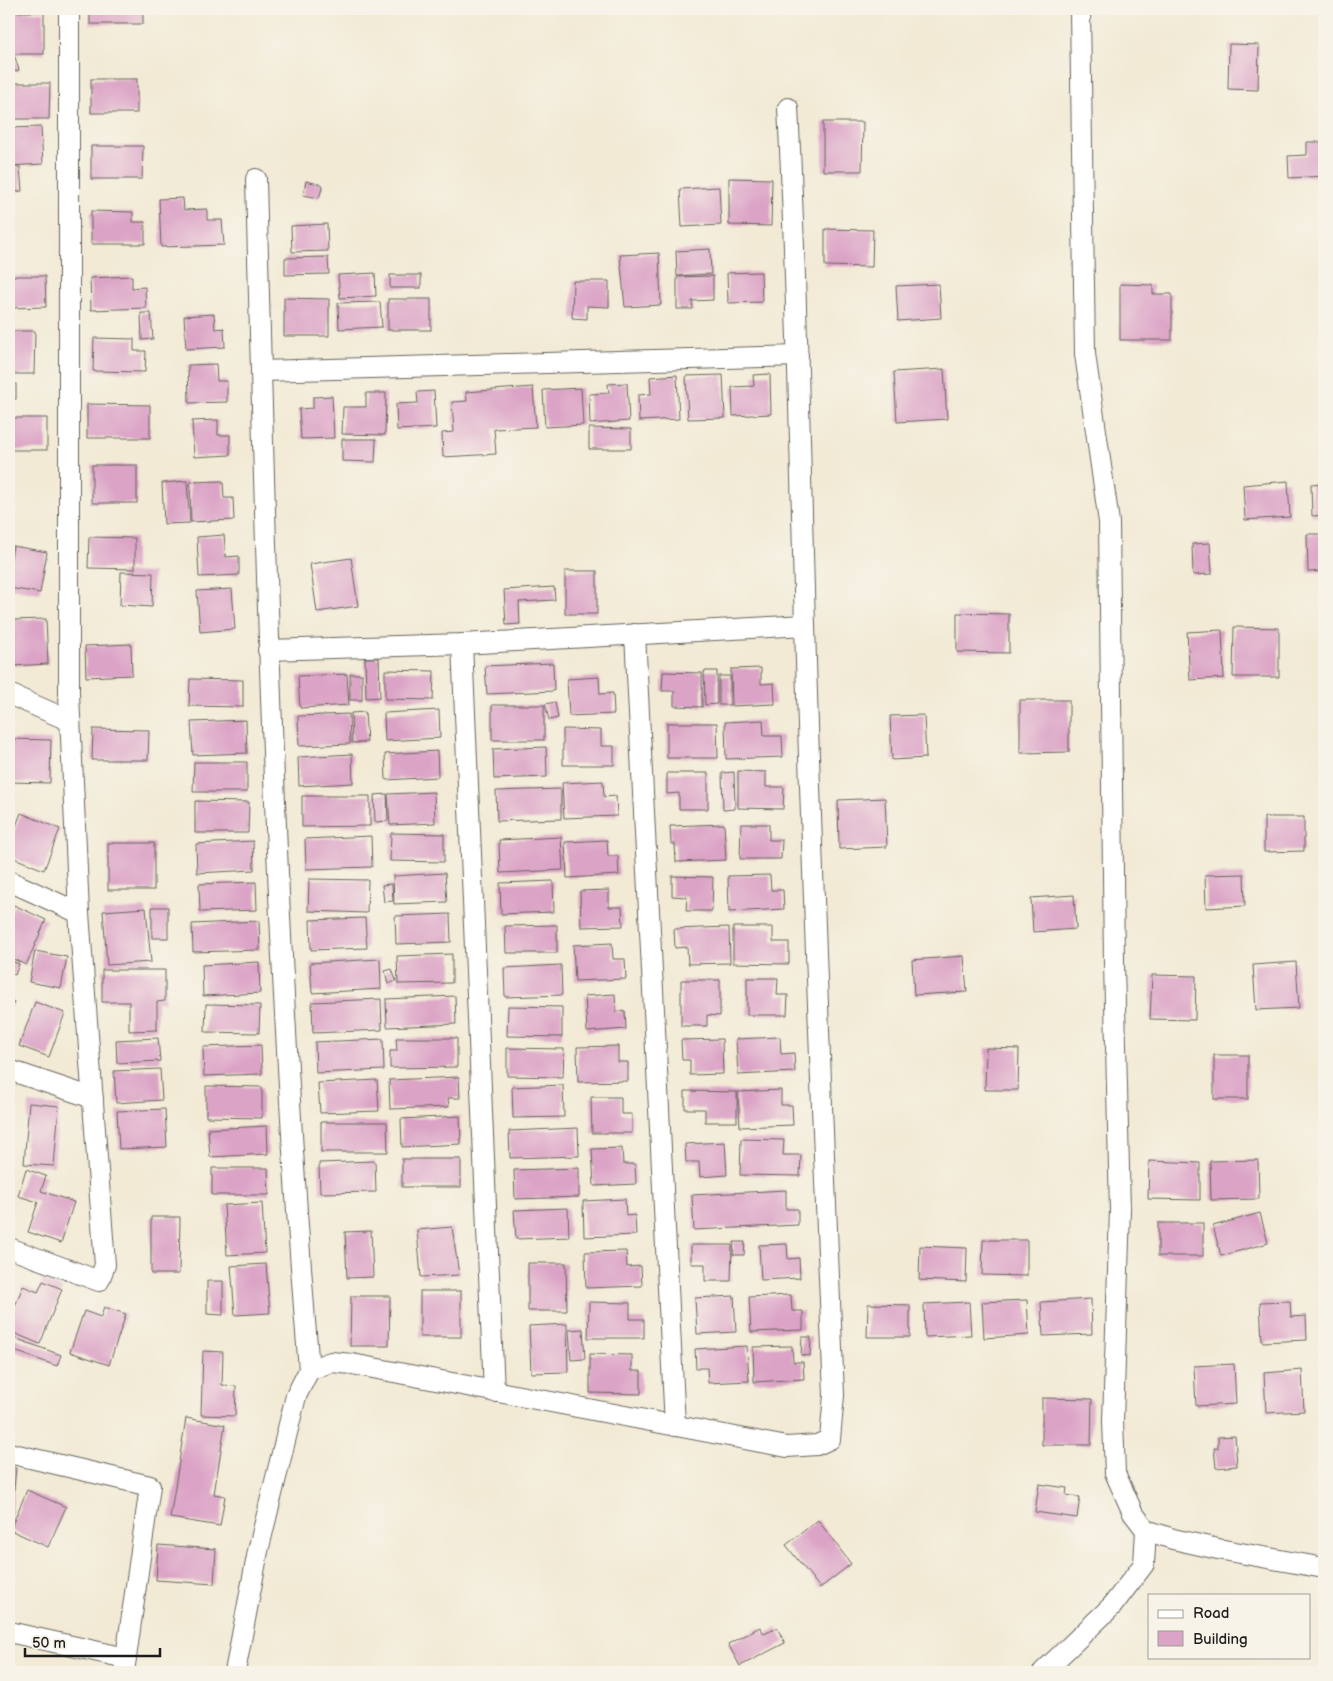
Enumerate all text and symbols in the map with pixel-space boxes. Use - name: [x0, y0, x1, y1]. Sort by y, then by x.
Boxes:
- legend: [1148, 1594, 1310, 1658]
- text: Road: [1193, 1604, 1229, 1623]
- scale bar: [25, 1626, 160, 1658]
- text: Building: [1193, 1630, 1248, 1649]
- text: 50 m: [32, 1634, 66, 1653]

